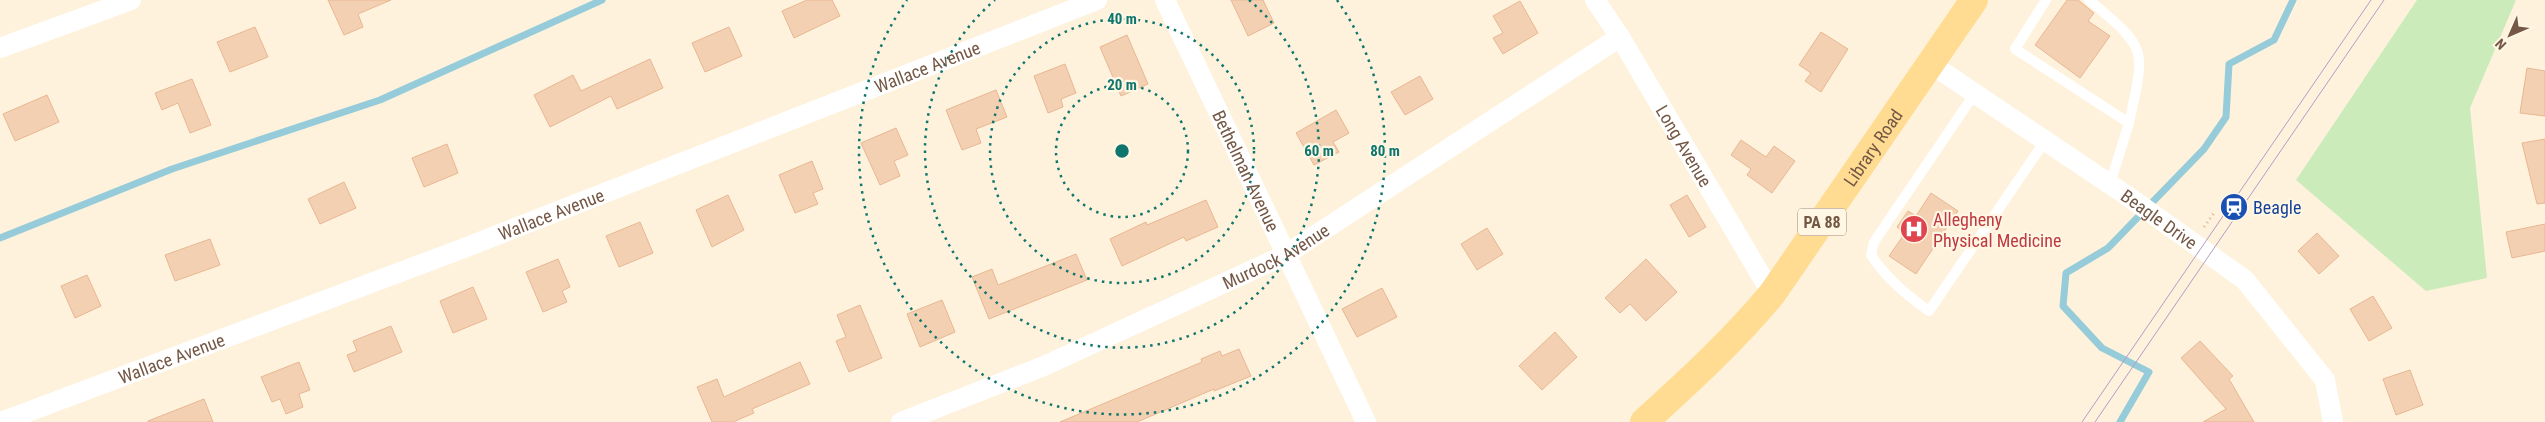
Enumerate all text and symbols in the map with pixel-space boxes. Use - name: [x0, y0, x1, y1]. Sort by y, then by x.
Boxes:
- text: 40 m: [1107, 10, 1137, 28]
- north arrow: [2485, 10, 2535, 60]
- street label: Wallace Avenue: [871, 36, 983, 97]
- text: N: [2492, 36, 2509, 53]
- text: 20 m: [1107, 76, 1137, 94]
- street label: Long Avenue: [1652, 101, 1717, 190]
- street label: Library Road: [1839, 105, 1907, 190]
- street label: Bethelman Avenue: [1208, 107, 1284, 235]
- centre of rings: [1113, 142, 1131, 160]
- text: 60 m: [1304, 142, 1334, 160]
- text: 80 m: [1370, 142, 1400, 160]
- street label: Wallace Avenue: [495, 184, 607, 244]
- street label: Beagle Drive: [2117, 185, 2202, 253]
- station icon: Beagle: [2219, 192, 2249, 222]
- place label: Beagle: [2253, 197, 2301, 218]
- road number: PA 88: [1798, 208, 1846, 236]
- place label: Allegheny Physical Medicine: [1933, 209, 2061, 251]
- hospital icon: Allegheny Physical Medicine: [1899, 214, 1929, 244]
- street label: Murdock Avenue: [1219, 219, 1333, 293]
- street label: Wallace Avenue: [115, 329, 227, 387]

